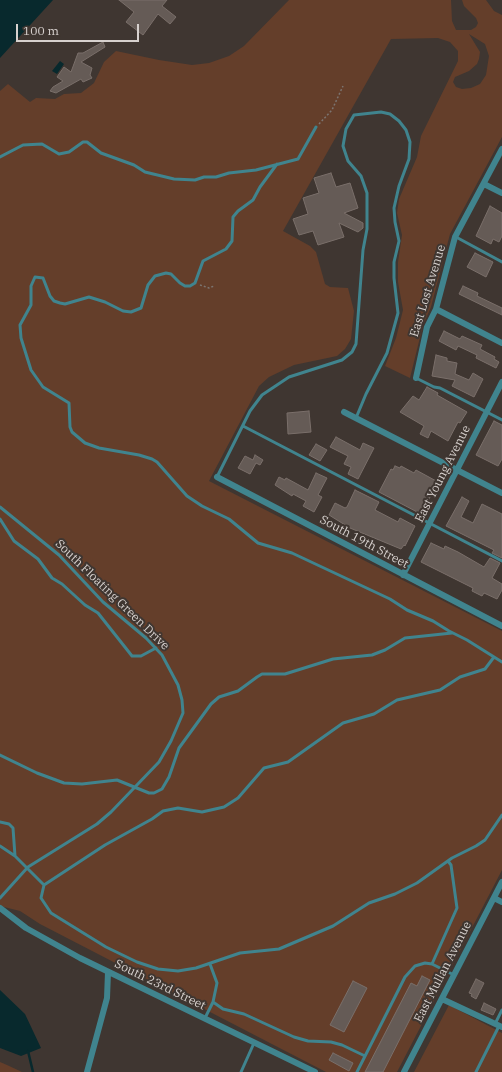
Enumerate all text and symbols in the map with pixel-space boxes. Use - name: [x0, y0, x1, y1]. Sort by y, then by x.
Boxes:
- scale bar: [18, 16, 141, 42]
- text: 100 m: [23, 23, 59, 38]
- street label: East Lost Avenue: [407, 243, 449, 339]
- street label: East Young Avenue: [412, 423, 474, 525]
- street label: South 19th Street: [317, 513, 411, 571]
- street label: South Floating Green Drive: [52, 537, 172, 653]
- street label: East Mullan Avenue: [411, 919, 475, 1025]
- street label: South 23rd Street: [112, 957, 208, 1013]

